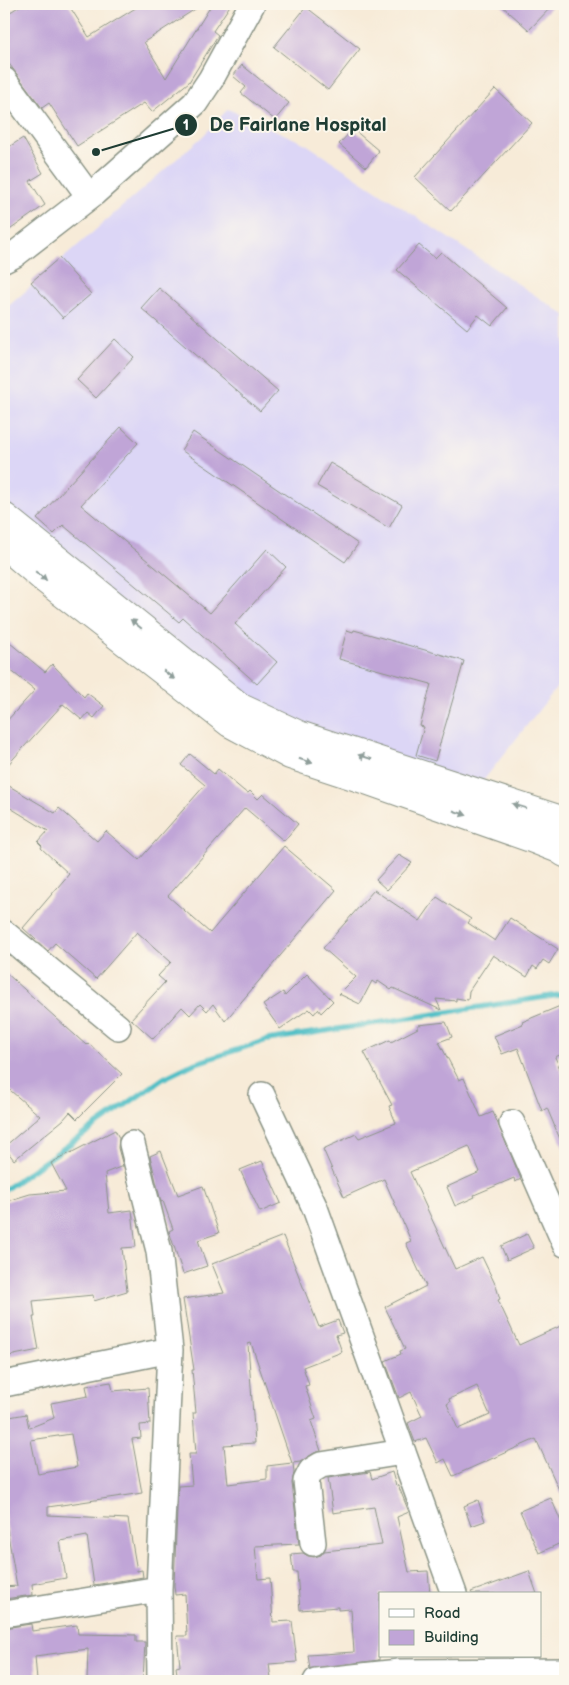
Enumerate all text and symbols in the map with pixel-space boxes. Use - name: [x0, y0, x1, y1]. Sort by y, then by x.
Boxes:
- callout: De Fairlane Hospital: [174, 108, 396, 142]
- text: De Fairlane Hospital: [209, 114, 387, 137]
- text: 1: [183, 116, 189, 135]
- one-way arrow: [34, 570, 47, 581]
- one-way arrow: [130, 618, 143, 629]
- one-way arrow: [162, 670, 175, 681]
- one-way arrow: [357, 752, 372, 760]
- one-way arrow: [299, 757, 314, 765]
- one-way arrow: [512, 802, 527, 810]
- one-way arrow: [453, 809, 468, 817]
- legend: [379, 1592, 542, 1658]
- text: Road: [424, 1604, 460, 1623]
- text: Building: [424, 1628, 479, 1647]

